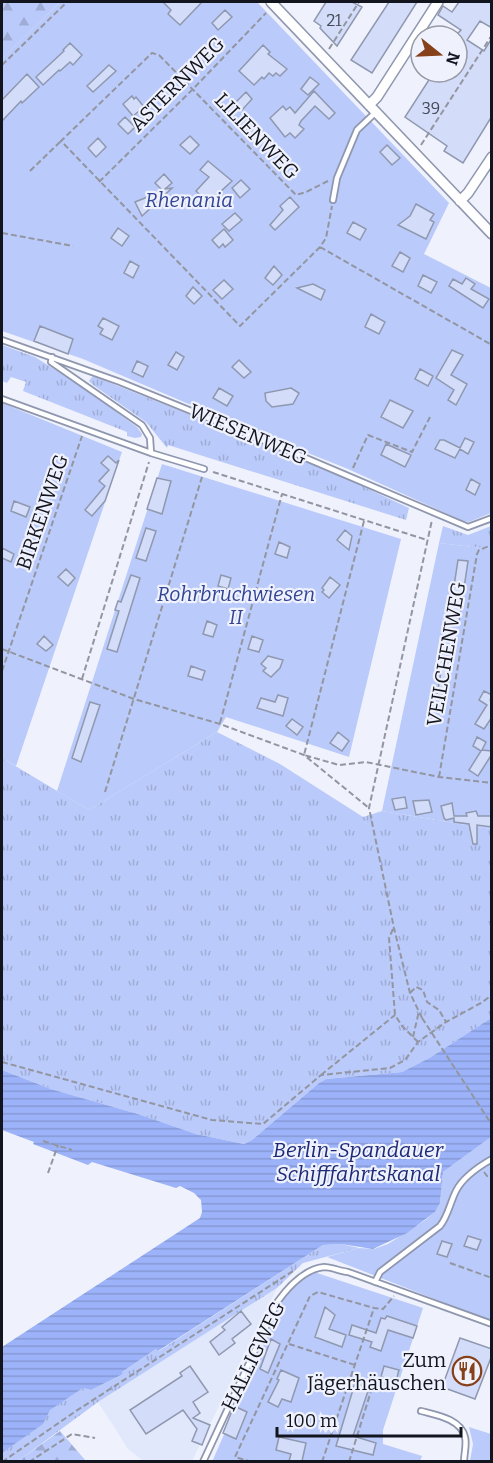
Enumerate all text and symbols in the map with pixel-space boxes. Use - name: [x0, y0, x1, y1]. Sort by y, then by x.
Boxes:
- house number: 21: [326, 11, 342, 30]
- north arrow: [409, 24, 469, 84]
- street label: ASTERNWEG: [125, 32, 229, 136]
- text: N: [442, 50, 464, 67]
- street label: LILIENWEG: [210, 88, 304, 184]
- house number: 39: [422, 99, 440, 118]
- park label: Rhenania: [145, 188, 233, 212]
- street label: WIESENWEG: [185, 398, 311, 470]
- street label: BIRKENWEG: [11, 451, 73, 573]
- street label: VEILCHENWEG: [421, 580, 471, 728]
- park label: Rohrbruchwiesen II: [157, 582, 315, 629]
- water label: Berlin-Spandauer Schifffahrtskanal: [273, 1137, 445, 1187]
- street label: HALLIGWEG: [216, 1297, 290, 1415]
- place label: Zum Jägerhäuschen: [306, 1348, 446, 1395]
- restaurant icon: Zum Jägerhäuschen: [451, 1355, 483, 1387]
- scale bar: [277, 1400, 462, 1438]
- text: 100 m: [286, 1410, 337, 1432]

